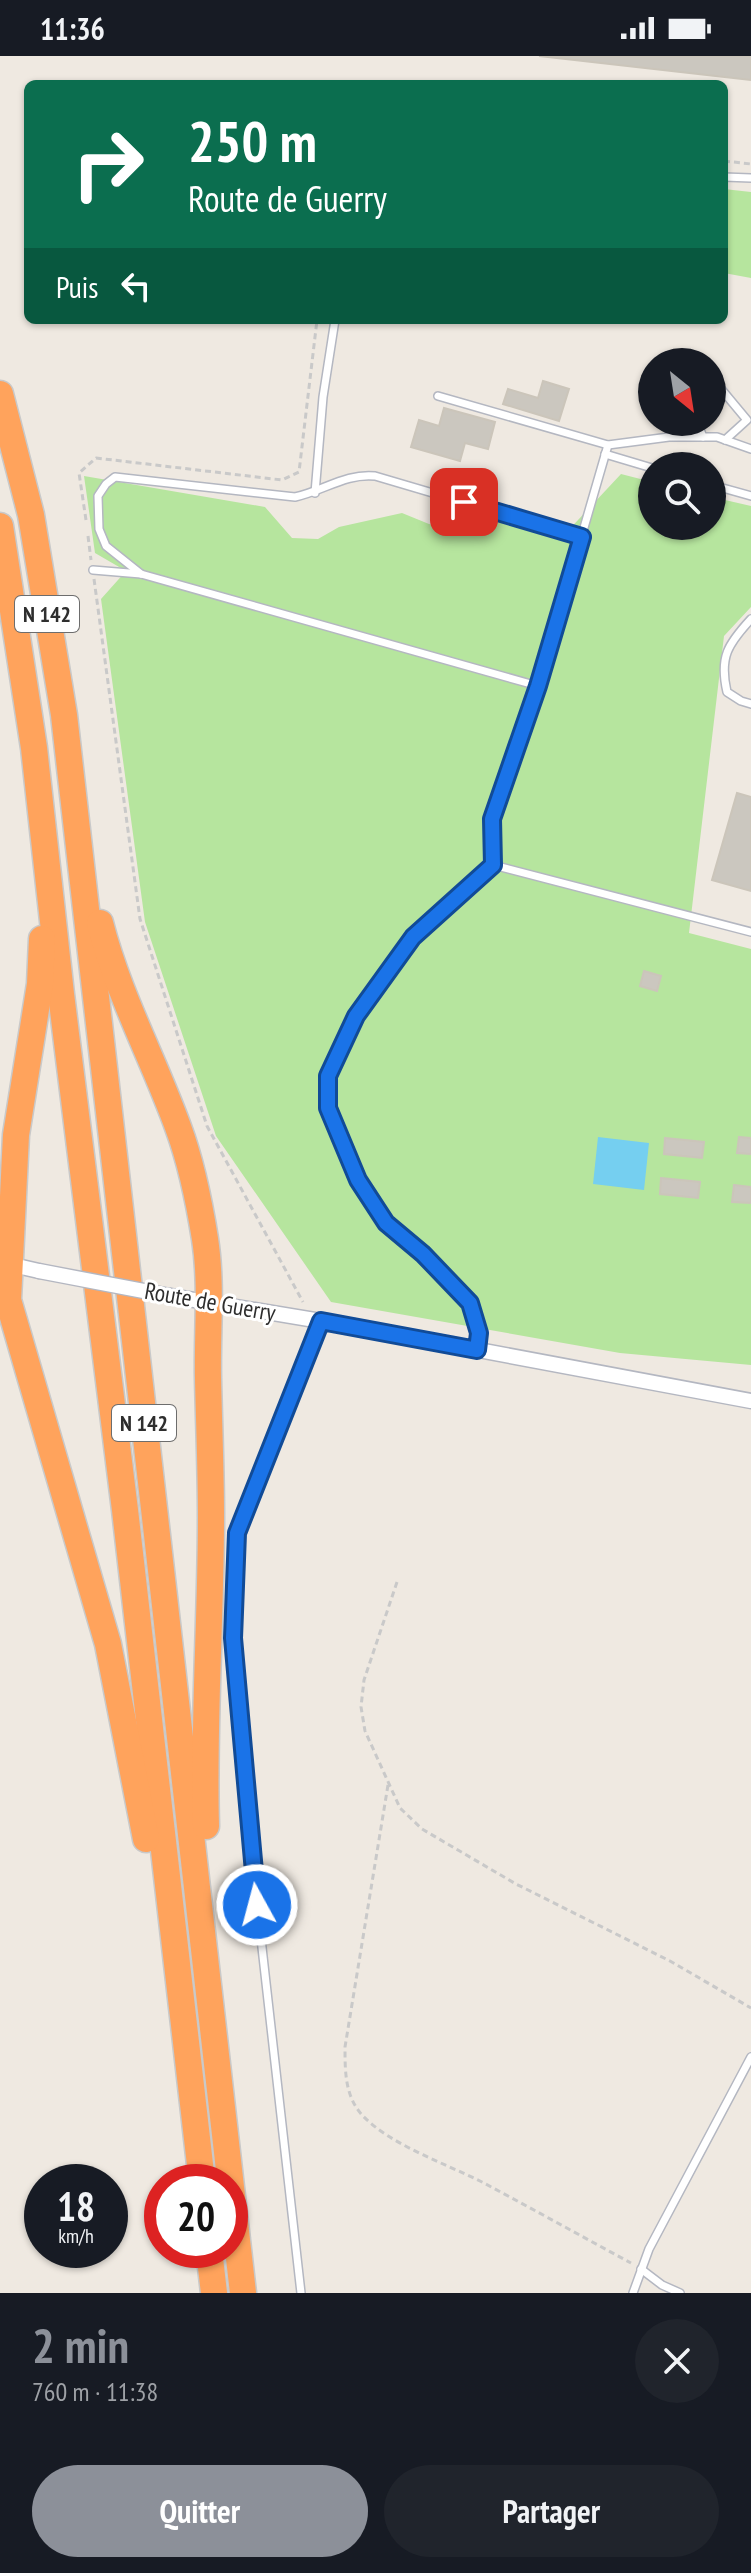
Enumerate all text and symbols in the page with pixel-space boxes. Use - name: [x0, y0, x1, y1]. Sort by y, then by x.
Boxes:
- text: 11:36: [40, 9, 105, 48]
- text: 250 m: [188, 105, 317, 177]
- icon: right: [56, 112, 160, 216]
- text: Route de Guerry: [188, 175, 387, 222]
- icon: left: [114, 264, 158, 308]
- text: Puis: [56, 267, 98, 306]
- north arrow: [638, 348, 726, 436]
- map controls: [638, 348, 726, 540]
- button: search: [638, 452, 726, 540]
- pin: [430, 468, 498, 536]
- icon: arrive: [442, 480, 486, 524]
- road number: N 142: [15, 596, 79, 632]
- street label: Route de Guerry: [142, 1275, 278, 1328]
- road number: N 142: [112, 1405, 176, 1441]
- position arrow: [215, 1863, 299, 1947]
- speed limit sign: 20: [144, 2164, 248, 2268]
- text: 18: [57, 2180, 95, 2232]
- text: km/h: [58, 2223, 94, 2249]
- text: 2 min: [32, 2314, 129, 2376]
- button: close: [635, 2319, 719, 2403]
- text: 760 m · 11:38: [32, 2375, 158, 2408]
- button: Quitter: [32, 2465, 368, 2557]
- button: Partager: [384, 2465, 719, 2557]

